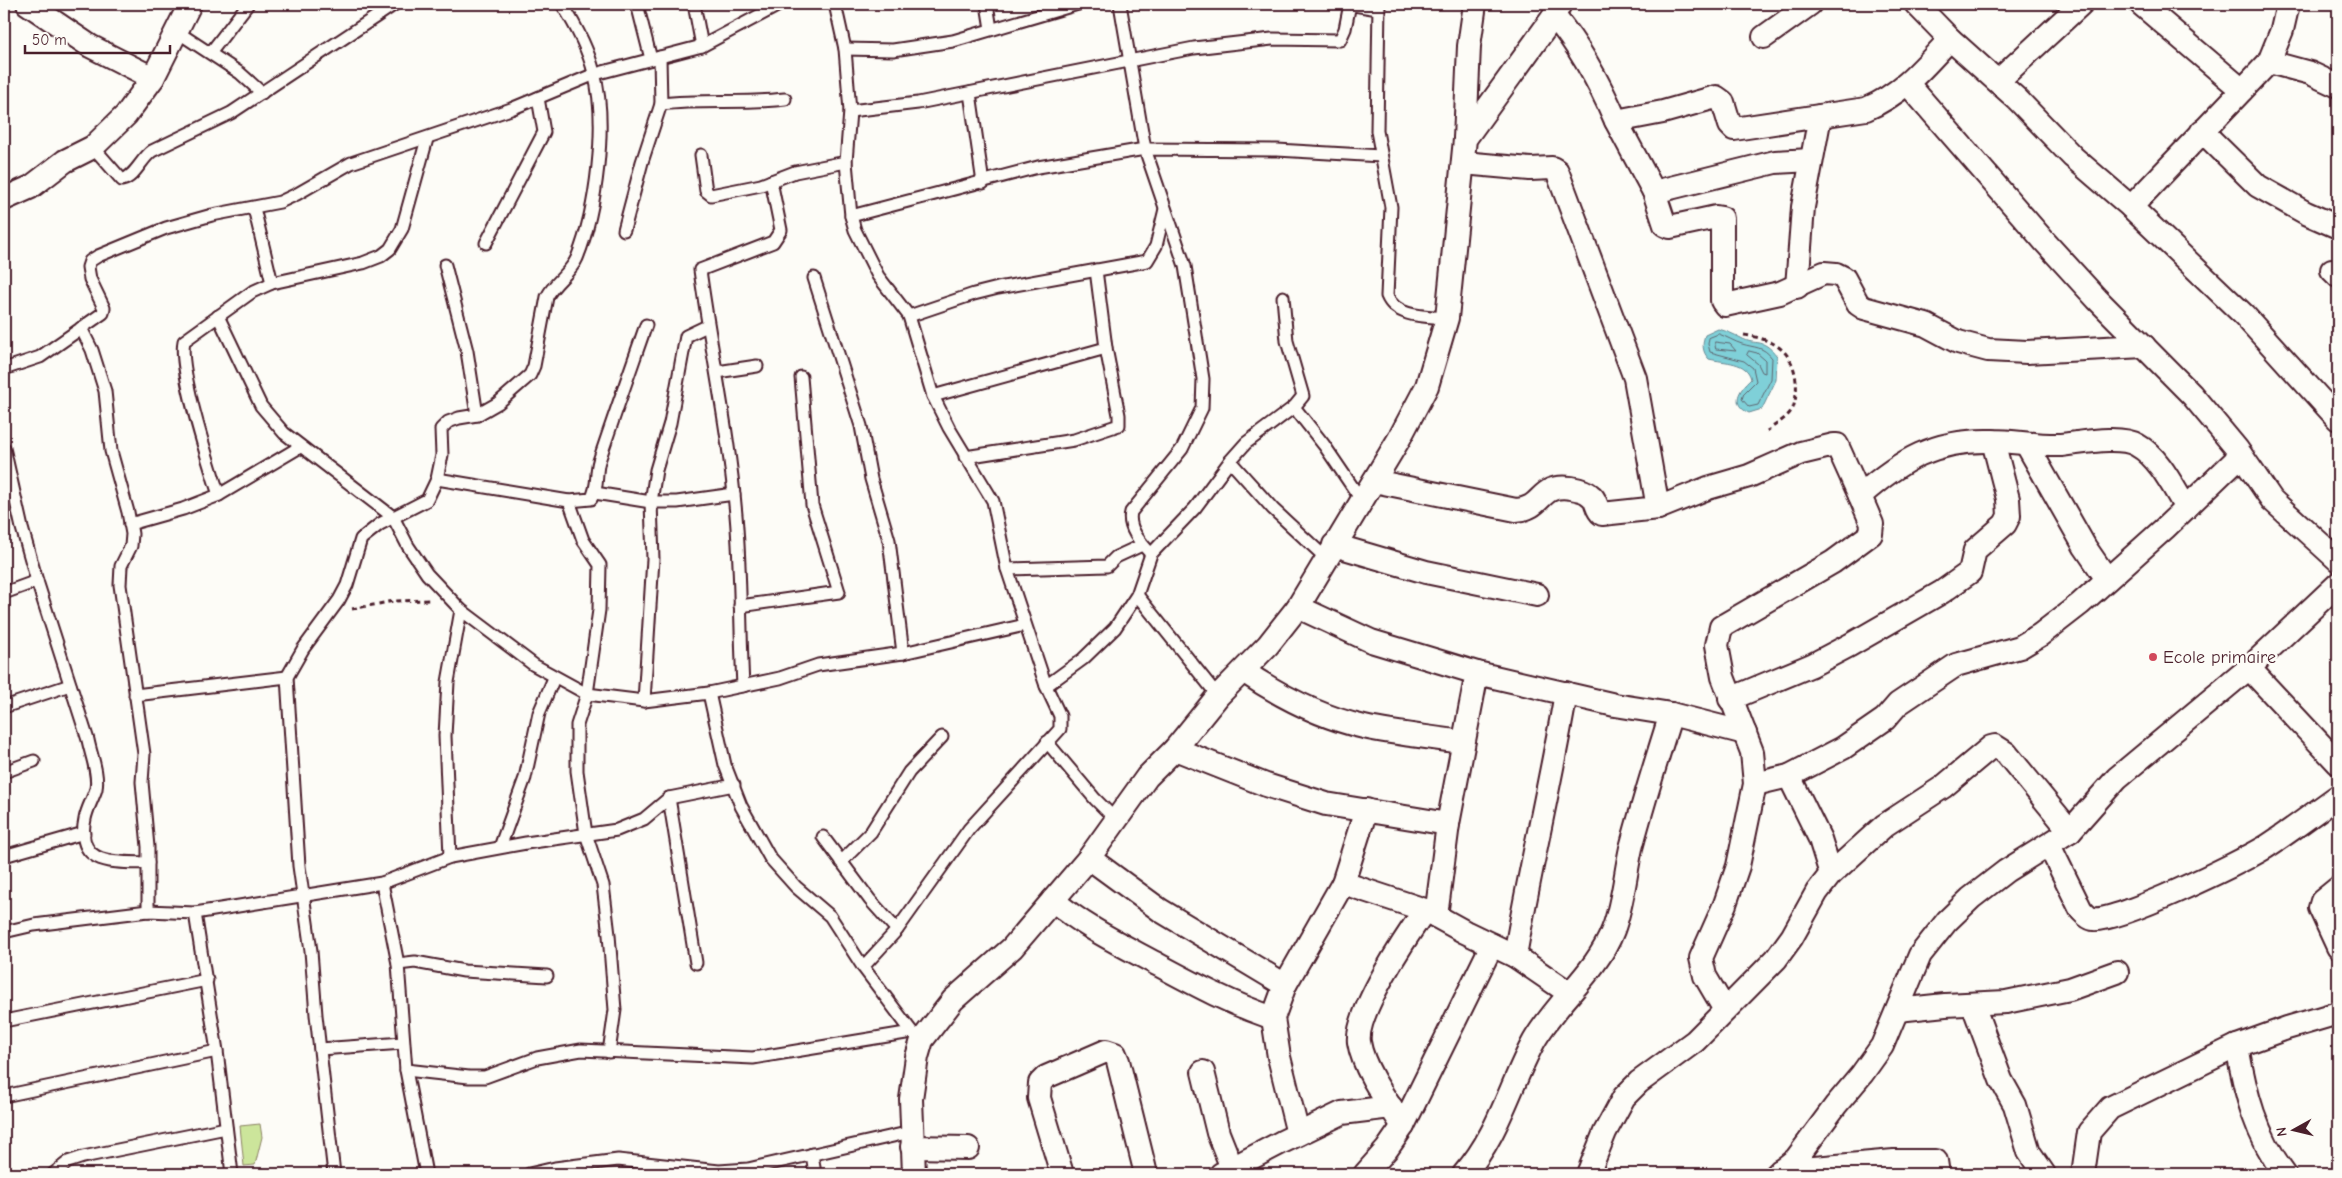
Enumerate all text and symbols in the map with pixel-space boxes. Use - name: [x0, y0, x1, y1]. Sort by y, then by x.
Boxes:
- scale bar: [25, 22, 170, 54]
- text: 50 m: [32, 31, 67, 49]
- place label: Ecole primaire: [2163, 647, 2276, 668]
- marker: Ecole primaire: [2147, 651, 2159, 663]
- north arrow: [2270, 1106, 2320, 1156]
- text: N: [2273, 1126, 2291, 1137]

